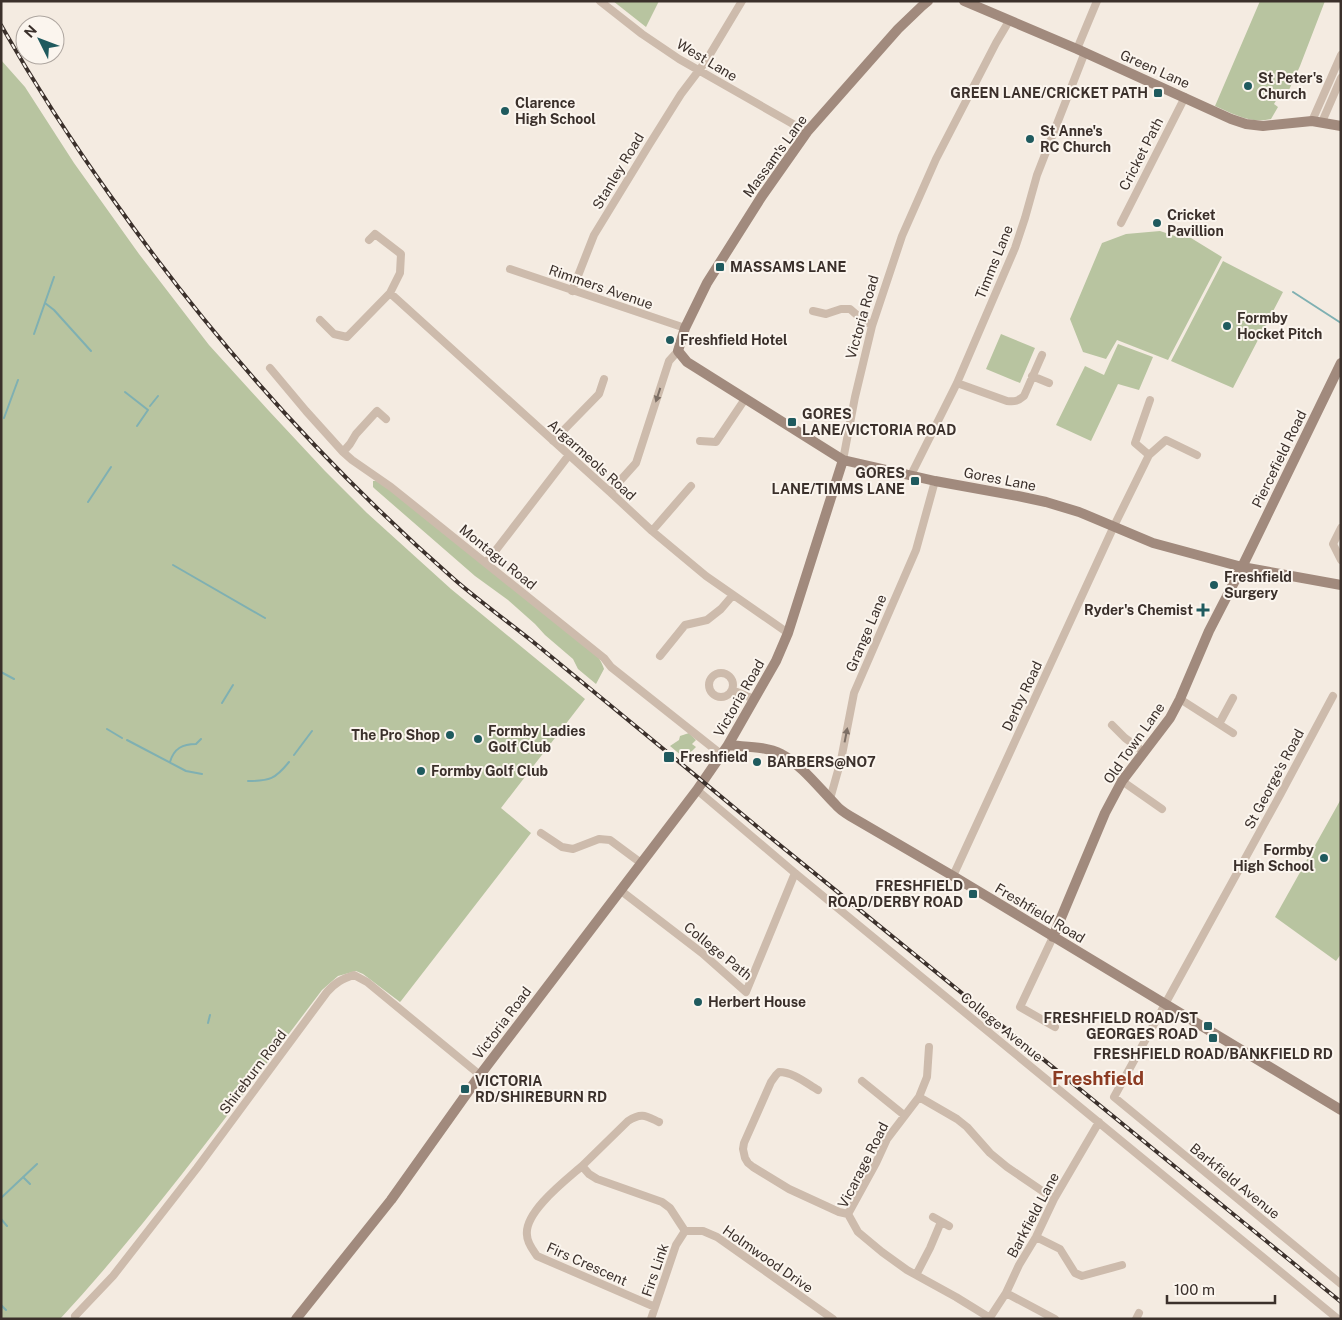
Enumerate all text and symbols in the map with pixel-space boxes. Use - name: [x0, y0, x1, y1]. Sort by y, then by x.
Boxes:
- north arrow: [15, 15, 65, 65]
- text: N: [21, 22, 40, 41]
- street label: West Lane: [674, 36, 740, 84]
- street label: Green Lane: [1118, 47, 1192, 92]
- place label: St Peter's Church: [1258, 70, 1323, 102]
- marker: St Peter's Church: [1242, 80, 1254, 92]
- place label: GREEN LANE/CRICKET PATH: [950, 85, 1148, 101]
- marker: GREEN LANE/CRICKET PATH: [1152, 87, 1164, 99]
- place label: Clarence High School: [515, 95, 596, 127]
- marker: Clarence High School: [499, 105, 511, 117]
- street label: Massam's Lane: [740, 112, 810, 200]
- street label: Cricket Path: [1116, 115, 1166, 193]
- place label: St Anne's RC Church: [1040, 123, 1111, 155]
- street label: Stanley Road: [589, 130, 647, 212]
- marker: St Anne's RC Church: [1024, 133, 1036, 145]
- place label: Cricket Pavillion: [1167, 207, 1224, 239]
- marker: Cricket Pavillion: [1151, 217, 1163, 229]
- street label: Timms Lane: [972, 223, 1016, 301]
- place label: MASSAMS LANE: [730, 259, 846, 275]
- marker: MASSAMS LANE: [714, 261, 726, 273]
- street label: Rimmers Avenue: [547, 262, 655, 312]
- street label: Victoria Road: [842, 273, 882, 361]
- place label: Formby Hocket Pitch: [1237, 310, 1322, 342]
- marker: Formby Hocket Pitch: [1221, 320, 1233, 332]
- place label: Freshfield Hotel: [680, 332, 788, 348]
- marker: Freshfield Hotel: [664, 334, 676, 346]
- one-way arrow: [653, 387, 661, 402]
- place label: GORES LANE/VICTORIA ROAD: [802, 406, 956, 438]
- street label: Piercefield Road: [1248, 408, 1310, 510]
- street label: Argarmeols Road: [545, 416, 639, 504]
- marker: GORES LANE/VICTORIA ROAD: [786, 416, 798, 428]
- street label: Gores Lane: [962, 464, 1038, 494]
- place label: GORES LANE/TIMMS LANE: [772, 465, 905, 497]
- marker: GORES LANE/TIMMS LANE: [909, 475, 921, 487]
- street label: Montagu Road: [456, 521, 540, 593]
- place label: Freshfield Surgery: [1224, 569, 1292, 601]
- marker: Freshfield Surgery: [1208, 579, 1220, 591]
- street label: Grange Lane: [842, 592, 890, 674]
- place label: Ryder's Chemist: [1084, 602, 1193, 618]
- marker: Ryder's Chemist: [1197, 604, 1209, 616]
- street label: Victoria Road: [710, 657, 768, 739]
- street label: Derby Road: [999, 658, 1045, 734]
- street label: Old Town Lane: [1100, 699, 1168, 786]
- place label: Formby Ladies Golf Club: [488, 723, 586, 755]
- street label: St George's Road: [1241, 726, 1307, 832]
- place label: The Pro Shop: [351, 727, 440, 743]
- one-way arrow: [842, 727, 850, 742]
- marker: The Pro Shop: [444, 729, 456, 741]
- marker: Formby Ladies Golf Club: [472, 733, 484, 745]
- place label: Freshfield: [680, 749, 748, 765]
- marker: Freshfield: [662, 750, 676, 764]
- place label: BARBERS@NO7: [767, 754, 876, 770]
- marker: BARBERS@NO7: [751, 756, 763, 768]
- place label: Formby Golf Club: [431, 763, 548, 779]
- marker: Formby Golf Club: [415, 765, 427, 777]
- place label: Formby High School: [1233, 842, 1314, 874]
- marker: Formby High School: [1318, 852, 1330, 864]
- place label: FRESHFIELD ROAD/DERBY ROAD: [828, 878, 963, 910]
- street label: Freshfield Road: [992, 880, 1088, 946]
- marker: FRESHFIELD ROAD/DERBY ROAD: [967, 888, 979, 900]
- street label: College Path: [681, 919, 755, 983]
- street label: Victoria Road: [470, 984, 534, 1062]
- street label: College Avenue: [958, 989, 1046, 1065]
- place label: Herbert House: [708, 994, 806, 1010]
- marker: Herbert House: [692, 996, 704, 1008]
- place label: FRESHFIELD ROAD/ST GEORGES ROAD: [1044, 1010, 1198, 1042]
- marker: FRESHFIELD ROAD/ST GEORGES ROAD: [1202, 1020, 1214, 1032]
- street label: Shireburn Road: [216, 1027, 290, 1117]
- marker: FRESHFIELD ROAD/BANKFIELD RD: [1207, 1032, 1219, 1044]
- place label: FRESHFIELD ROAD/BANKFIELD RD: [1093, 1046, 1333, 1062]
- district label: Freshfield: [1052, 1067, 1144, 1089]
- place label: VICTORIA RD/SHIREBURN RD: [475, 1073, 607, 1105]
- marker: VICTORIA RD/SHIREBURN RD: [459, 1083, 471, 1095]
- street label: Vicarage Road: [835, 1119, 891, 1211]
- street label: Barkfield Avenue: [1187, 1140, 1283, 1222]
- street label: Barkfield Lane: [1004, 1169, 1062, 1260]
- street label: Holmwood Drive: [720, 1222, 816, 1296]
- street label: Firs Crescent: [544, 1239, 630, 1289]
- street label: Firs Link: [638, 1241, 672, 1299]
- scale bar: [1167, 1272, 1274, 1304]
- text: 100 m: [1174, 1281, 1215, 1298]

